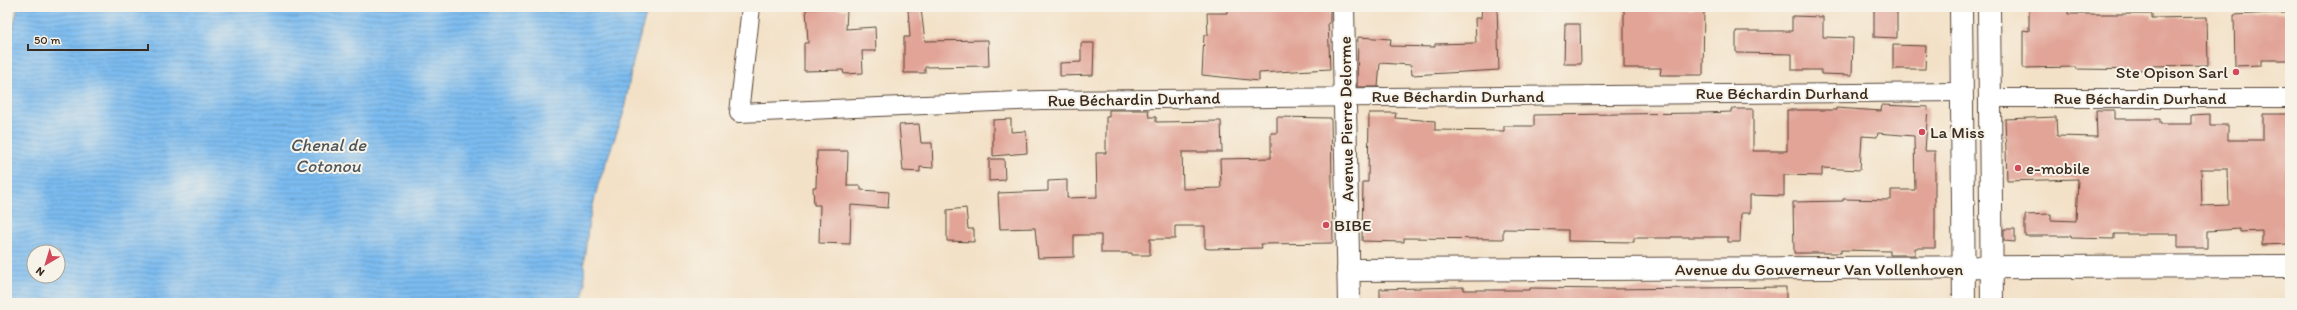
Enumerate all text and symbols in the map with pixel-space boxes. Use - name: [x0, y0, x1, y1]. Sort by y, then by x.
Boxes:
- scale bar: [28, 26, 148, 52]
- text: 50 m: [34, 33, 60, 47]
- street label: Avenue Pierre Delorme: [1335, 36, 1357, 202]
- place label: Ste Opison Sarl: [2116, 62, 2228, 82]
- marker: Ste Opison Sarl: [2231, 67, 2241, 77]
- street label: Rue Béchardin Durhand: [1696, 83, 1869, 103]
- street label: Rue Béchardin Durhand: [1372, 86, 1545, 106]
- street label: Rue Béchardin Durhand: [1047, 87, 1221, 111]
- street label: Rue Béchardin Durhand: [2054, 88, 2227, 108]
- place label: La Miss: [1930, 122, 1984, 142]
- marker: La Miss: [1917, 127, 1927, 137]
- water label: Chenal de Cotonou: [290, 134, 367, 177]
- place label: e-mobile: [2026, 158, 2090, 178]
- marker: e-mobile: [2013, 163, 2023, 173]
- place label: BIBE: [1334, 215, 1372, 235]
- marker: BIBE: [1321, 220, 1331, 230]
- north arrow: [26, 244, 66, 284]
- street label: Avenue du Gouverneur Van Vollenhoven: [1675, 259, 1963, 279]
- text: N: [33, 264, 47, 279]

